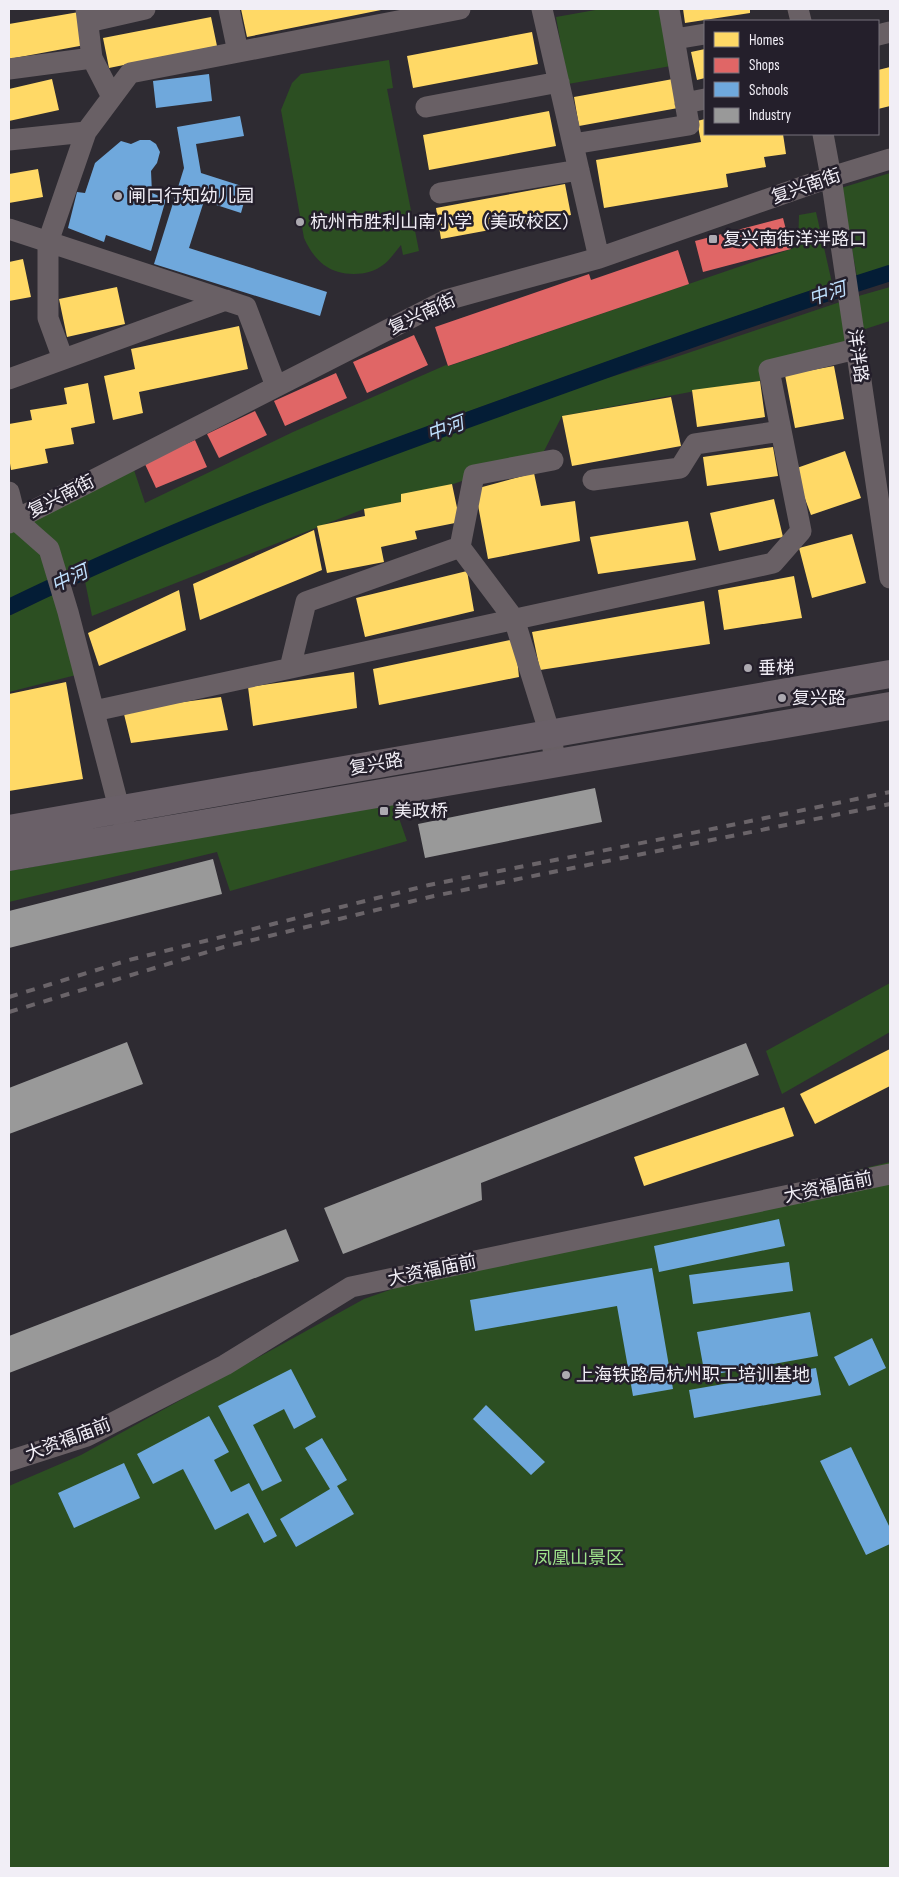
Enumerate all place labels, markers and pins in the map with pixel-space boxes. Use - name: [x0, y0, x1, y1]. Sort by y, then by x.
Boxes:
- place label: 闸口行知幼儿园: [128, 186, 254, 207]
- marker: 闸口行知幼儿园: [112, 190, 124, 202]
- place label: 杭州市胜利山南小学（美政校区）: [310, 212, 580, 233]
- marker: 杭州市胜利山南小学（美政校区）: [294, 216, 306, 228]
- place label: 复兴南街洋泮路口: [723, 229, 867, 250]
- marker: 复兴南街洋泮路口: [707, 233, 719, 245]
- place label: 垂梯: [758, 658, 794, 679]
- marker: 垂梯: [742, 662, 754, 674]
- place label: 复兴路: [792, 688, 846, 709]
- marker: 复兴路: [776, 692, 788, 704]
- place label: 美政桥: [394, 801, 448, 822]
- marker: 美政桥: [378, 805, 390, 817]
- place label: 上海铁路局杭州职工培训基地: [576, 1365, 810, 1386]
- marker: 上海铁路局杭州职工培训基地: [560, 1369, 572, 1381]

